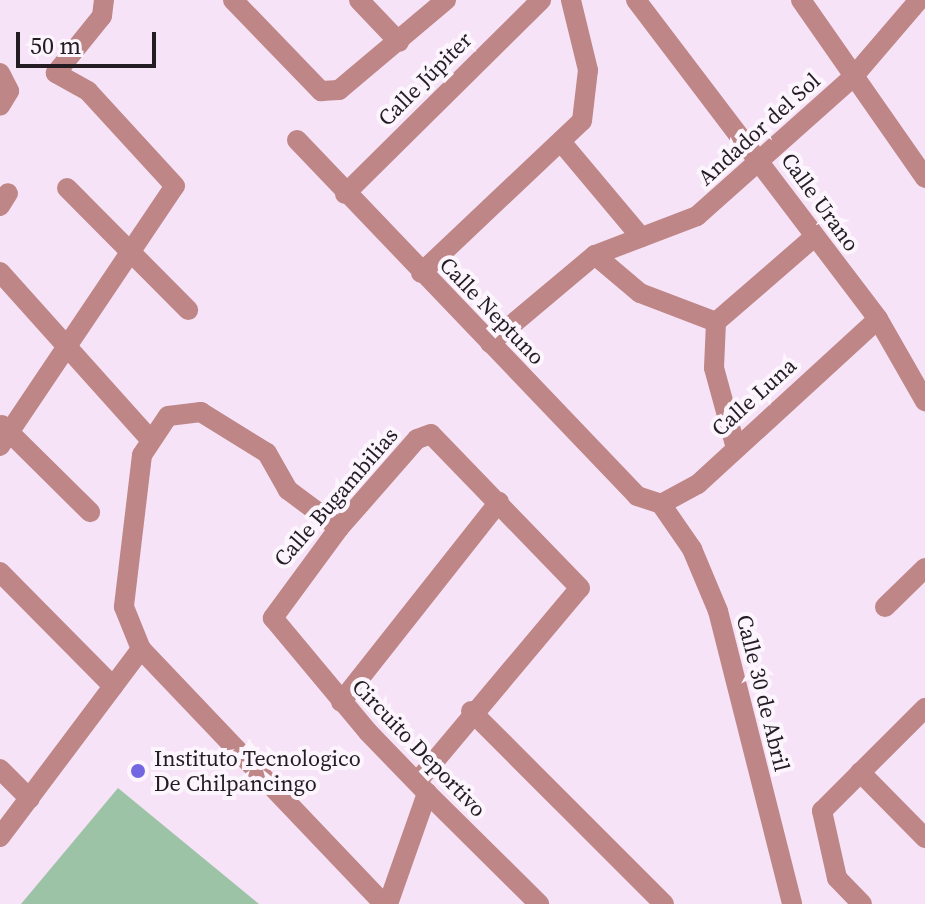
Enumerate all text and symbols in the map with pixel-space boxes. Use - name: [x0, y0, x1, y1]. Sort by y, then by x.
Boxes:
- scale bar: [20, 16, 160, 66]
- street label: Calle Júpiter: [373, 27, 477, 131]
- text: 50 m: [30, 29, 81, 62]
- street label: Andador del Sol: [692, 67, 826, 191]
- street label: Calle Urano: [775, 148, 865, 256]
- street label: Calle Neptuno: [434, 252, 550, 370]
- street label: Calle Luna: [706, 352, 802, 442]
- street label: Calle Bugambilias: [268, 422, 404, 572]
- street label: Calle 30 de Abril: [731, 612, 795, 774]
- street label: Circuito Deportivo: [347, 674, 491, 822]
- place label: Instituto Tecnologico De Chilpancingo: [154, 745, 361, 796]
- marker: Instituto Tecnologico De Chilpancingo: [129, 762, 147, 780]

